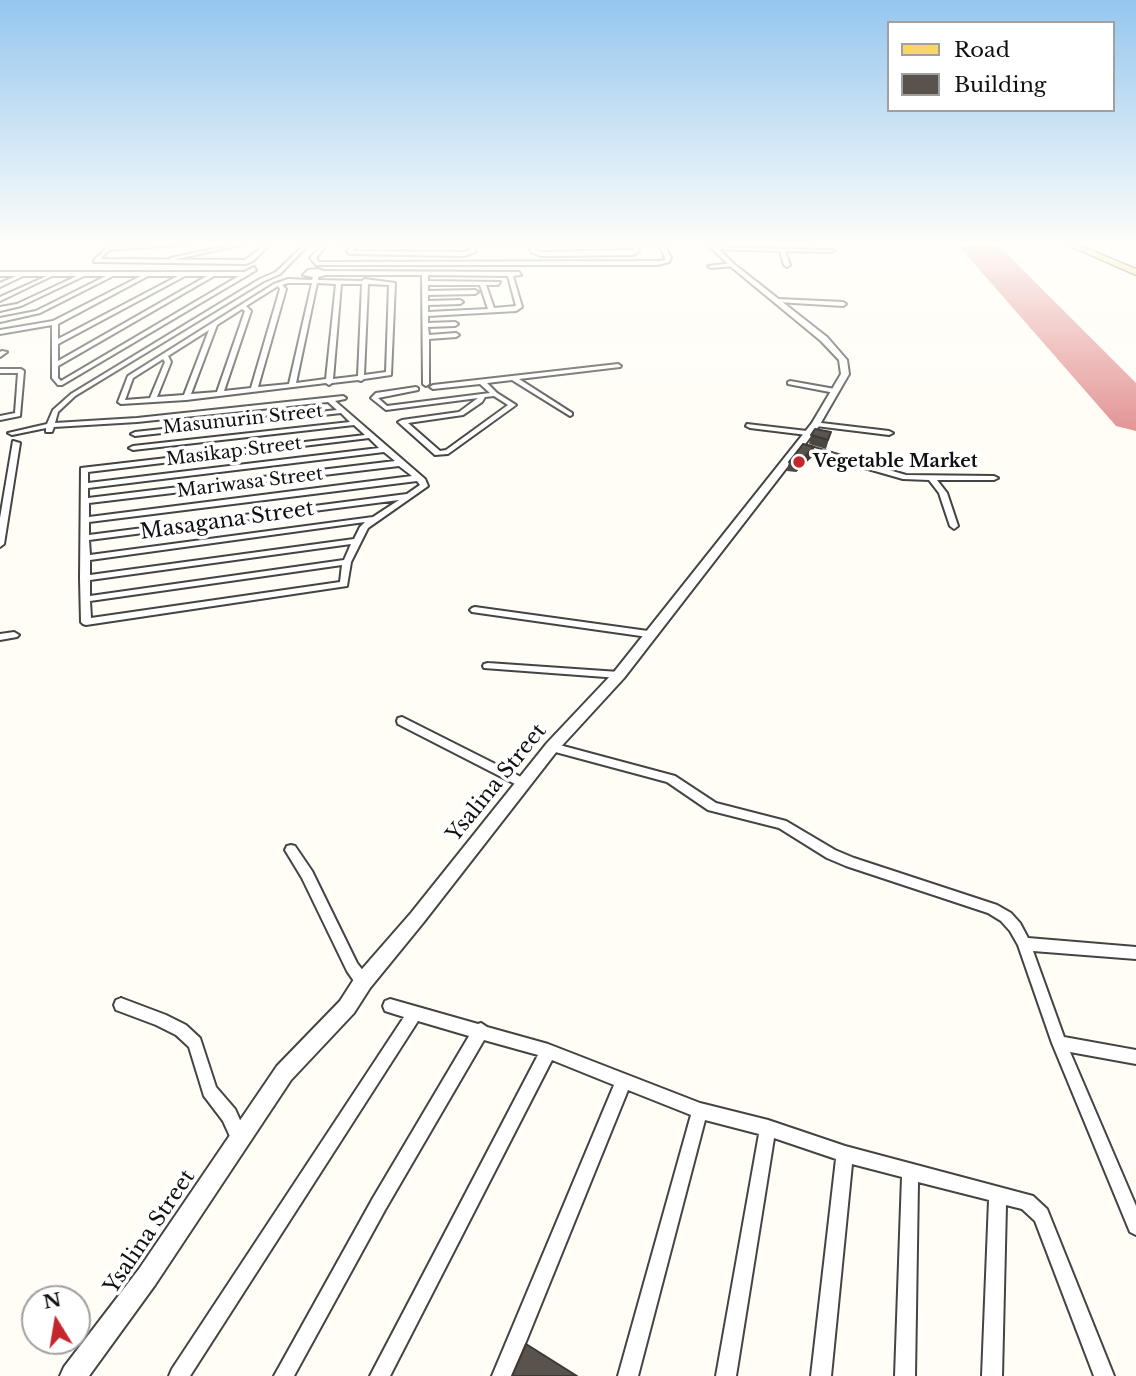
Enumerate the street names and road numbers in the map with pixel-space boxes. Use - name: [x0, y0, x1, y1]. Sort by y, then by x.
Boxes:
- street label: Masunurin Street: [162, 401, 324, 439]
- street label: Masikap Street: [165, 433, 303, 471]
- street label: Mariwasa Street: [176, 463, 324, 503]
- street label: Masagana Street: [138, 496, 316, 546]
- street label: Ysalina Street: [442, 719, 552, 847]
- street label: Ysalina Street: [99, 1165, 201, 1299]

